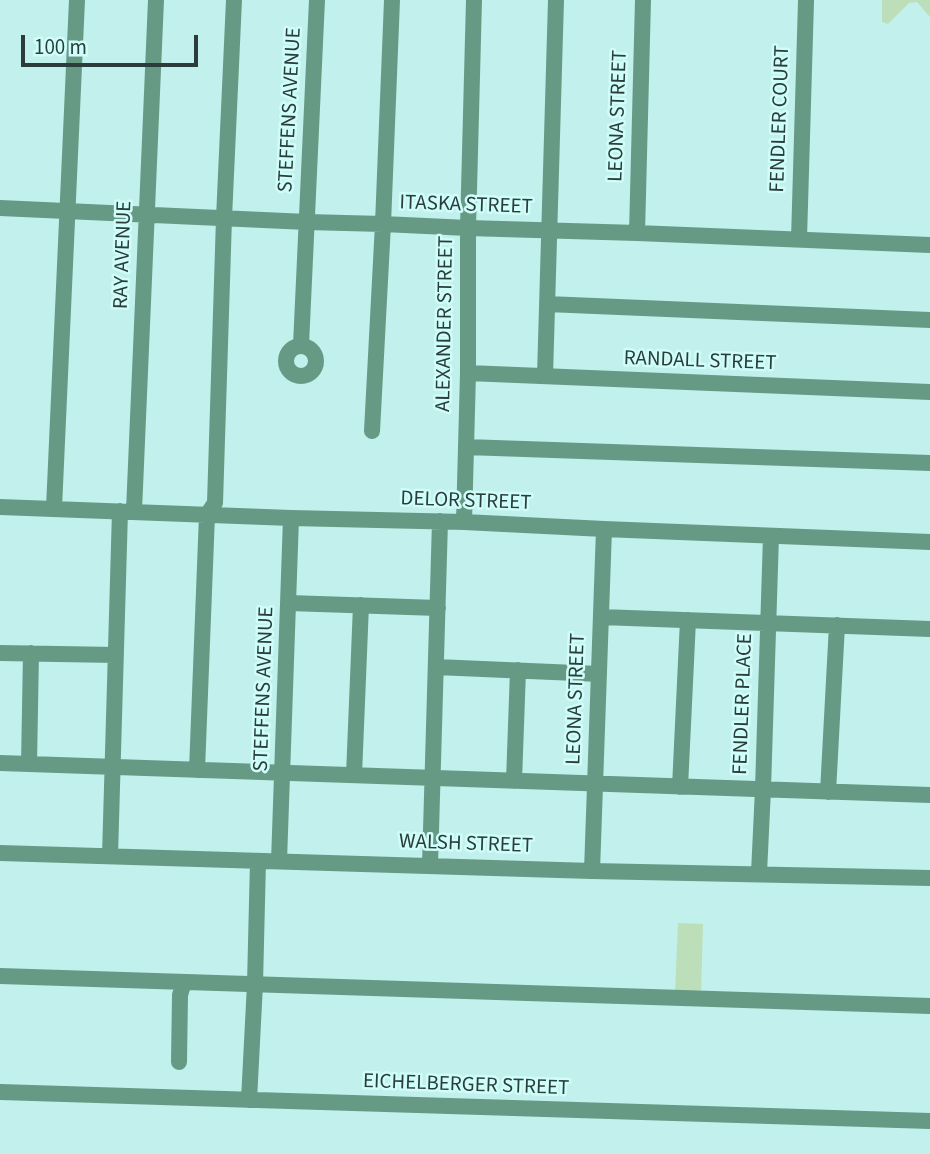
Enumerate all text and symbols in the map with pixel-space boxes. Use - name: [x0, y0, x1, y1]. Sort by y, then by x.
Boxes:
- scale bar: [24, 21, 201, 65]
- street label: STEFFENS AVENUE: [274, 27, 308, 193]
- text: 100 m: [34, 32, 87, 62]
- street label: FENDLER COURT: [766, 45, 796, 193]
- street label: LEONA STREET: [604, 50, 634, 182]
- street label: ITASKA STREET: [399, 191, 533, 221]
- street label: RAY AVENUE: [110, 200, 138, 310]
- street label: ALEXANDER STREET: [432, 236, 460, 412]
- street label: RANDALL STREET: [623, 347, 777, 377]
- street label: DELOR STREET: [400, 487, 532, 517]
- street label: STEFFENS AVENUE: [250, 606, 280, 772]
- street label: LEONA STREET: [562, 633, 592, 765]
- street label: FENDLER PLACE: [729, 633, 759, 775]
- street label: WALSH STREET: [399, 830, 533, 860]
- street label: EICHELBERGER STREET: [362, 1070, 570, 1102]

